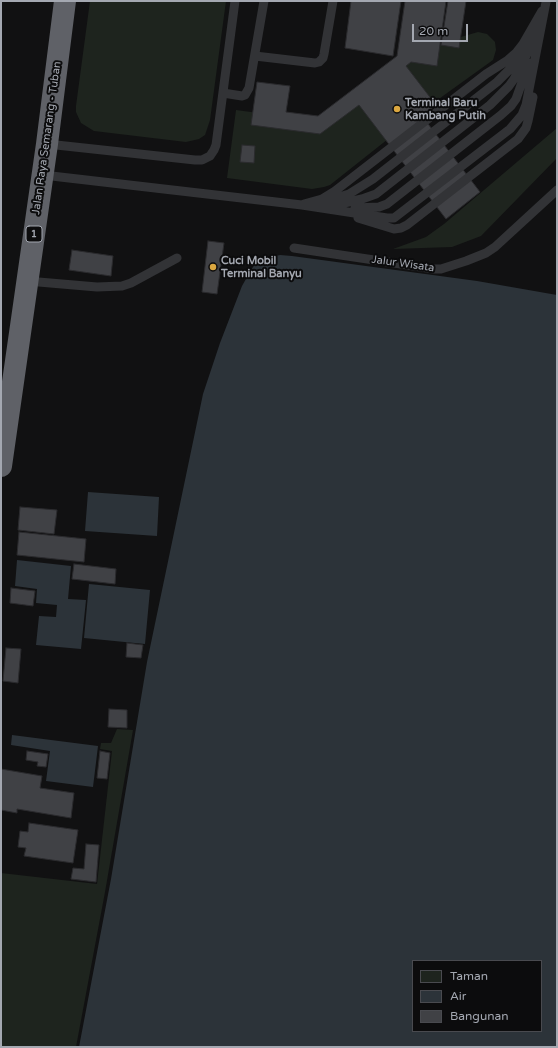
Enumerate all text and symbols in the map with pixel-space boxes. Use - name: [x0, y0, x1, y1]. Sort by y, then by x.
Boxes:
- scale bar: [414, 16, 470, 42]
- text: 20 m: [419, 24, 448, 38]
- street label: Jalan Raya Semarang - Tuban: [30, 60, 64, 216]
- place label: Terminal Baru Kambang Putih: [405, 96, 486, 122]
- marker: Terminal Baru Kambang Putih: [392, 104, 402, 114]
- road number: 1: [26, 226, 42, 242]
- street label: Jalur Wisata: [371, 253, 435, 275]
- place label: Cuci Mobil Terminal Banyu: [221, 254, 302, 280]
- marker: Cuci Mobil Terminal Banyu: [208, 262, 218, 272]
- legend: [412, 960, 542, 1032]
- text: Taman: [450, 969, 488, 983]
- text: Air: [450, 989, 466, 1003]
- text: Bangunan: [450, 1009, 509, 1023]

